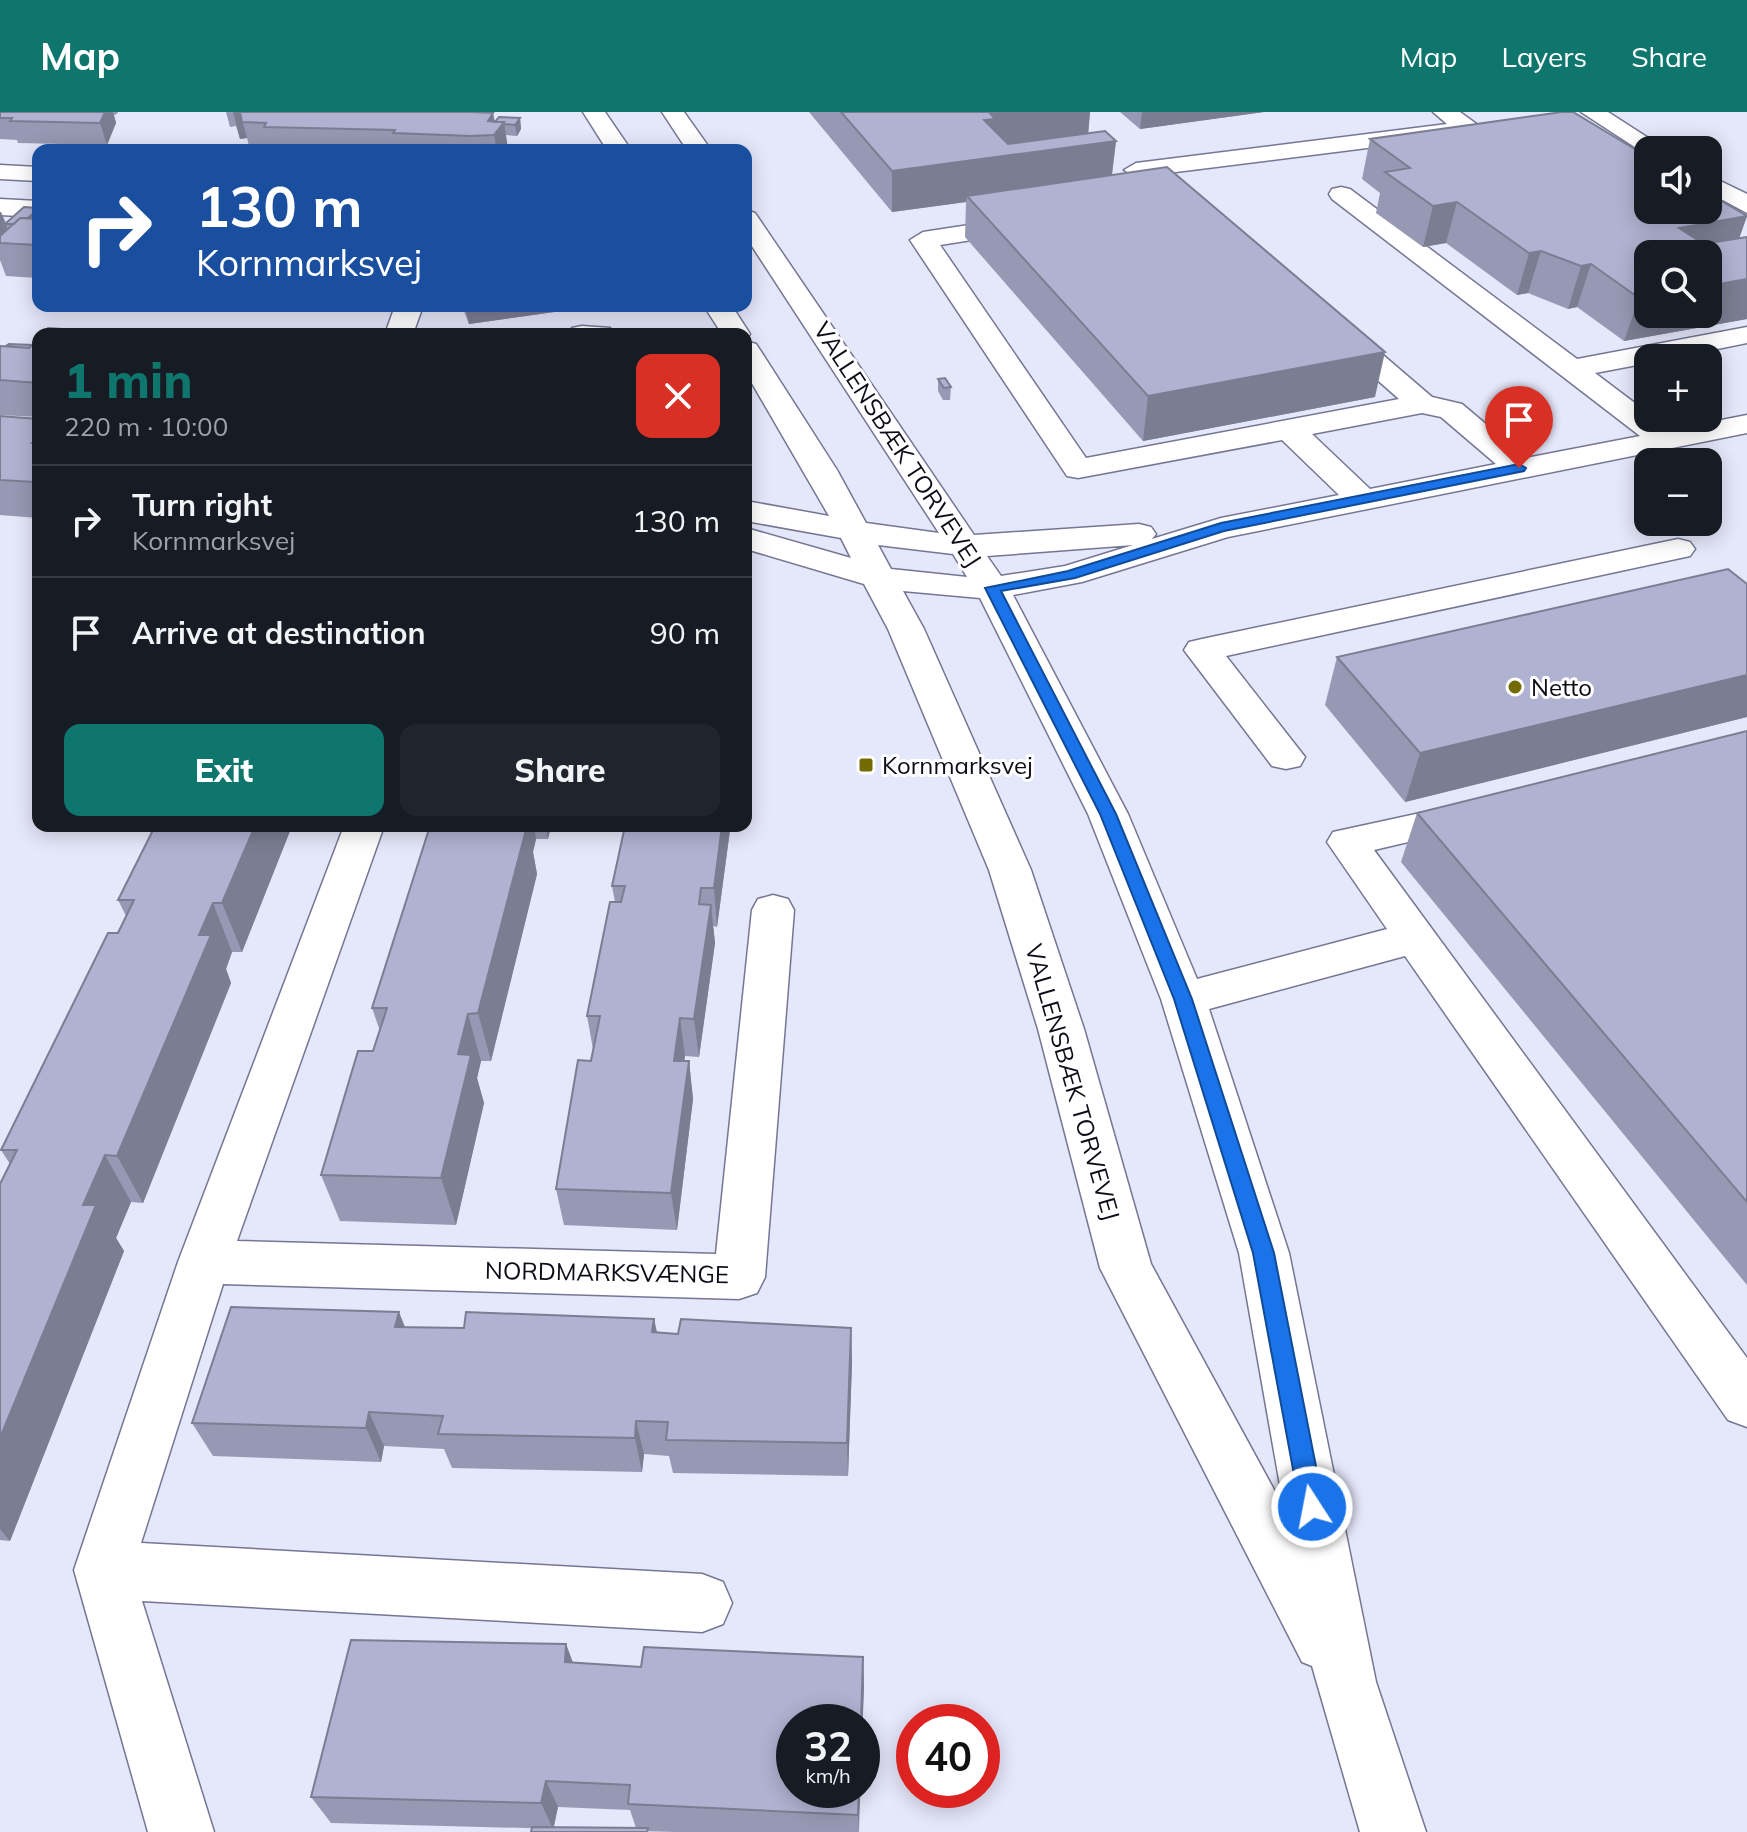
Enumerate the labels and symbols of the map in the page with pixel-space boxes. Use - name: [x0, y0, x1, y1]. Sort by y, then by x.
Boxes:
- street label: VALLENSBÆK TORVEVEJ: [808, 316, 988, 572]
- pin: [1485, 386, 1553, 468]
- place label: Netto: [1531, 672, 1592, 702]
- marker: Netto: [1506, 678, 1524, 696]
- place label: Kornmarksvej: [882, 750, 1033, 780]
- marker: Kornmarksvej: [857, 756, 875, 774]
- street label: VALLENSBÆK TORVEVEJ: [1019, 940, 1127, 1224]
- street label: NORDMARKSVÆNGE: [485, 1255, 729, 1289]
- position arrow: [1270, 1465, 1354, 1549]
- speed limit sign: 40: [896, 1704, 1000, 1808]

